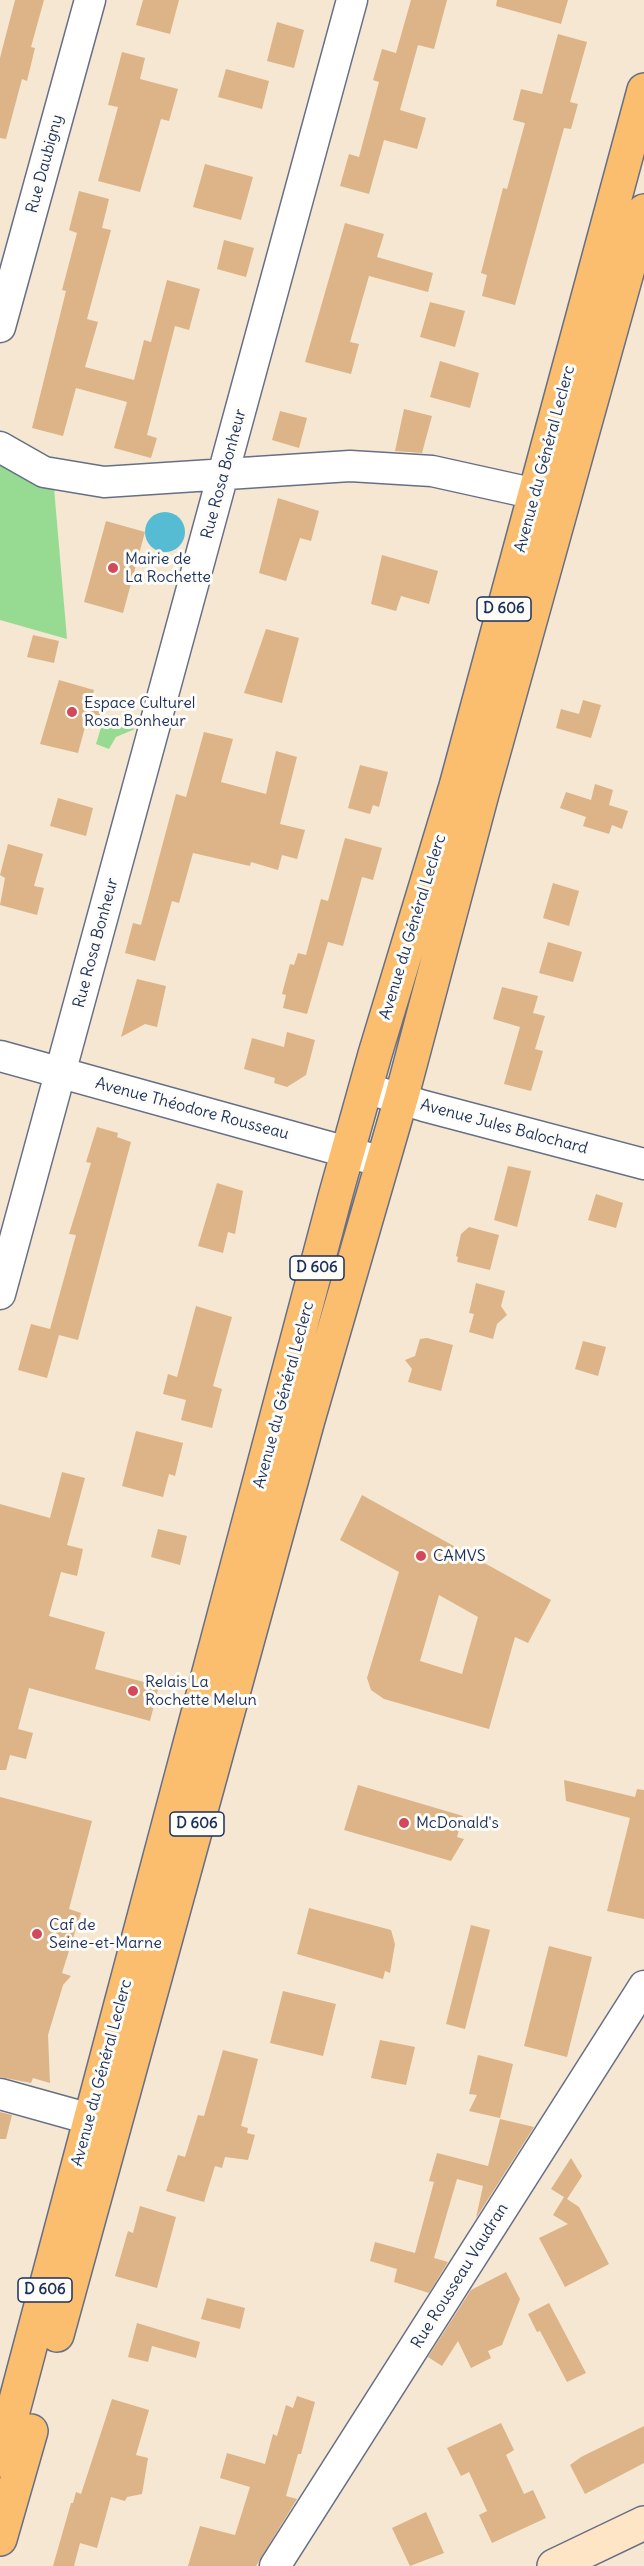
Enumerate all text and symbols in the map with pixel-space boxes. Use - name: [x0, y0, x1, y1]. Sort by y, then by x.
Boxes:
- street label: Rue Daubigny: [23, 113, 67, 215]
- street label: Avenue du Général Leclerc: [511, 363, 579, 555]
- street label: Rue Rosa Bonheur: [197, 407, 251, 541]
- place label: Mairie de La Rochette: [125, 549, 211, 587]
- marker: Mairie de La Rochette: [106, 561, 120, 575]
- road number: D 606: [477, 597, 531, 621]
- place label: Espace Culturel Rosa Bonheur: [84, 693, 195, 731]
- marker: Espace Culturel Rosa Bonheur: [65, 705, 79, 719]
- street label: Avenue du Général Leclerc: [376, 832, 450, 1022]
- street label: Rue Rosa Bonheur: [69, 876, 123, 1010]
- street label: Avenue Théodore Rousseau: [93, 1074, 291, 1144]
- street label: Avenue Jules Balochard: [418, 1095, 590, 1159]
- road number: D 606: [290, 1256, 344, 1280]
- street label: Avenue du Général Leclerc: [250, 1299, 318, 1491]
- place label: CAMVS: [433, 1546, 486, 1566]
- marker: CAMVS: [414, 1549, 428, 1563]
- place label: Relais La Rochette Melun: [145, 1672, 257, 1710]
- marker: Relais La Rochette Melun: [126, 1684, 140, 1698]
- road number: D 606: [170, 1812, 224, 1836]
- place label: McDonald's: [416, 1813, 499, 1833]
- marker: McDonald's: [397, 1816, 411, 1830]
- place label: Caf de Seine-et-Marne: [49, 1915, 162, 1953]
- marker: Caf de Seine-et-Marne: [30, 1927, 44, 1941]
- street label: Avenue du Général Leclerc: [68, 1977, 136, 2169]
- street label: Rue Rousseau Vaudran: [408, 2200, 512, 2352]
- road number: D 606: [18, 2278, 72, 2302]

